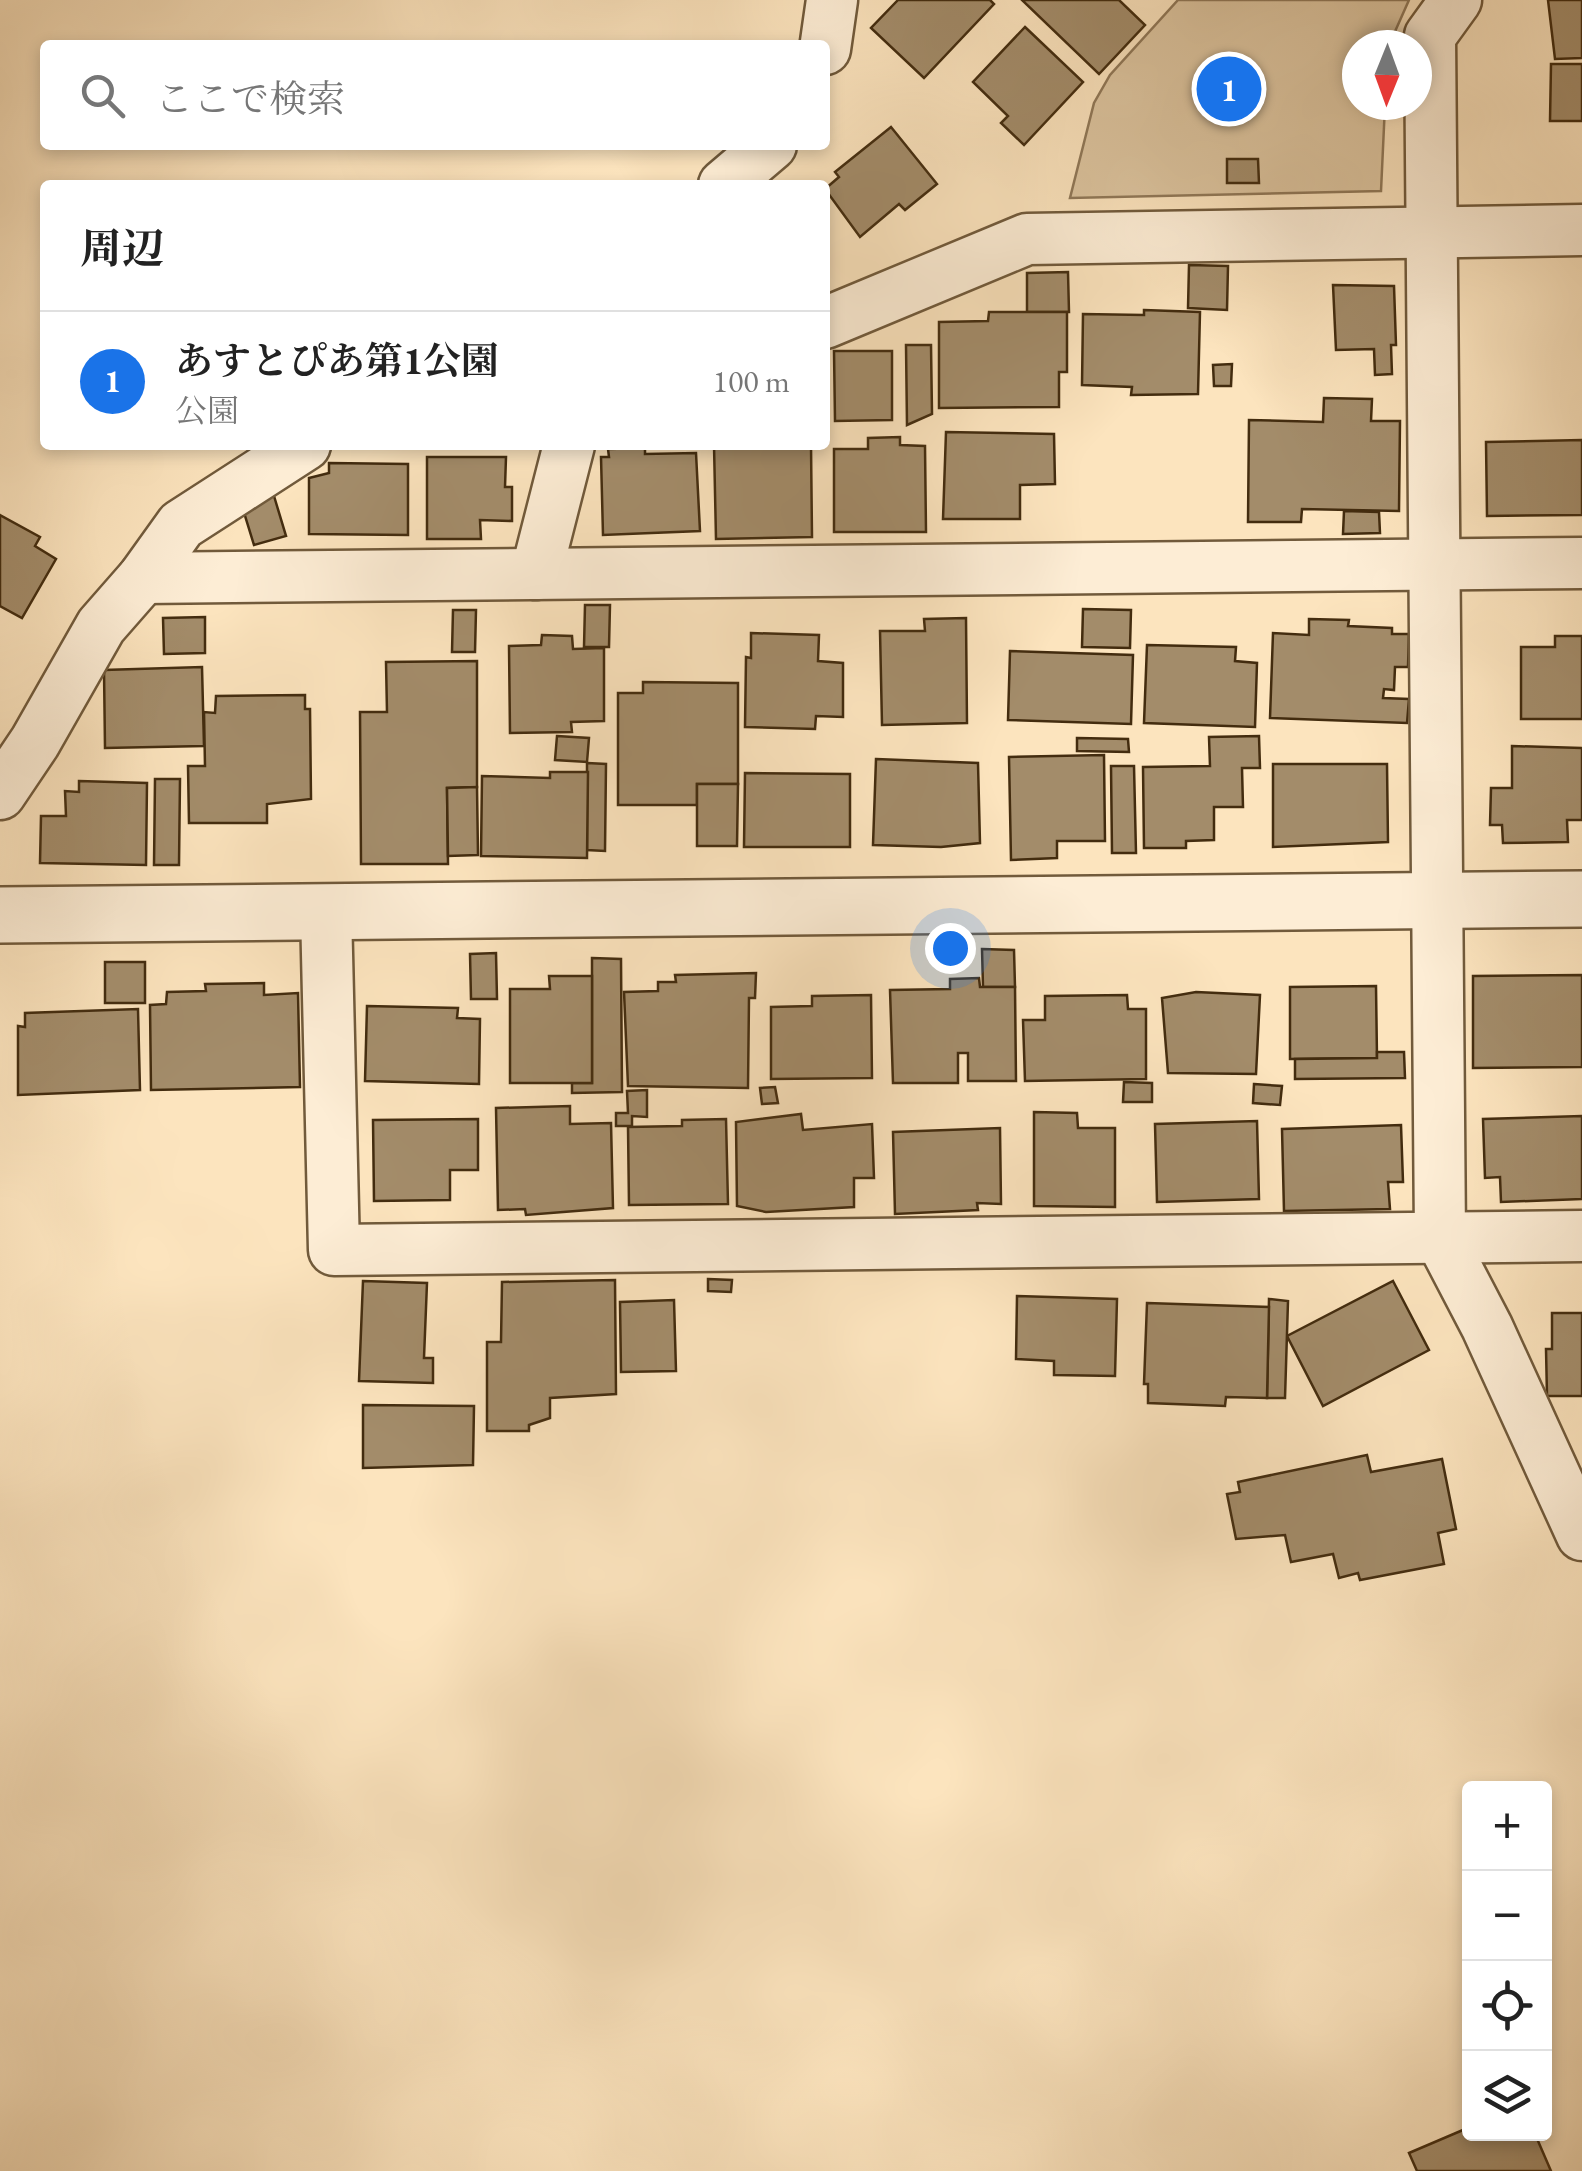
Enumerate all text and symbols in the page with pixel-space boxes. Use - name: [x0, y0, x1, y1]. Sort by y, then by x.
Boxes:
- north arrow: [1342, 30, 1432, 120]
- search box: [40, 40, 830, 150]
- pin: 1: [1196, 52, 1262, 126]
- icon: search: [75, 68, 130, 123]
- text: ここで検索: [155, 74, 345, 123]
- text: 周辺: [80, 221, 164, 276]
- text: あすとぴあ第1公園: [175, 336, 499, 385]
- text: 1: [104, 360, 121, 402]
- text: 100 m: [713, 360, 790, 402]
- text: 公園: [175, 390, 239, 432]
- your location: [925, 923, 976, 974]
- map controls: [1462, 1781, 1552, 2141]
- button: +: [1462, 1781, 1552, 1871]
- button: −: [1462, 1871, 1552, 1961]
- button: locate: [1462, 1961, 1552, 2051]
- button: layers: [1462, 2051, 1552, 2141]

